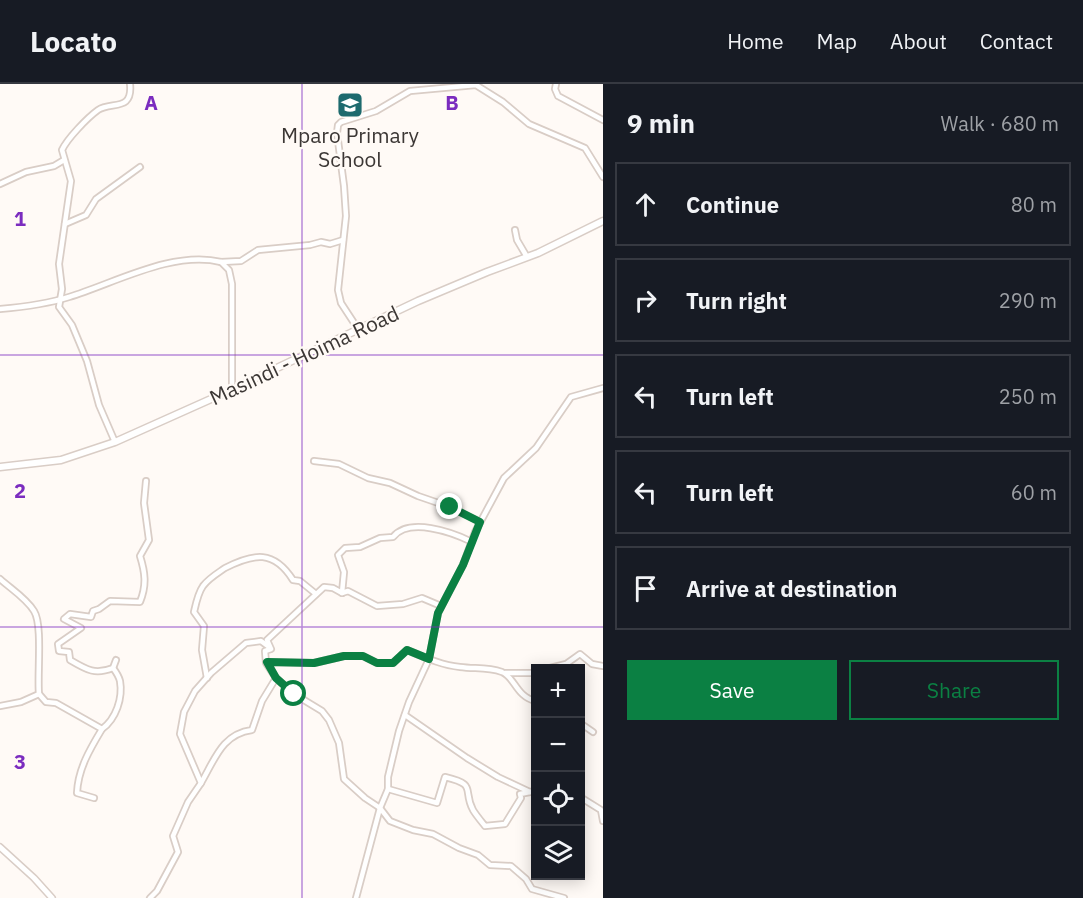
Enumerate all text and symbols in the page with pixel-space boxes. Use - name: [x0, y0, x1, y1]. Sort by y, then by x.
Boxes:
- text: Locato: [30, 23, 117, 60]
- text: Home: [727, 27, 784, 55]
- text: Map: [817, 27, 857, 55]
- text: About: [890, 27, 947, 55]
- text: Contact: [980, 27, 1053, 55]
- text: A: [144, 89, 158, 116]
- text: B: [445, 89, 459, 116]
- school or university icon: Mparo Primary School: [335, 90, 365, 120]
- text: 9 min: [627, 106, 695, 140]
- text: Walk · 680 m: [941, 110, 1059, 137]
- place label: Mparo Primary School: [281, 121, 420, 173]
- icon: ahead: [629, 188, 662, 221]
- text: Continue: [686, 190, 779, 219]
- text: 80 m: [1011, 191, 1057, 218]
- text: 1: [14, 205, 26, 232]
- icon: right: [629, 284, 662, 317]
- text: Turn right: [686, 286, 787, 315]
- text: 290 m: [999, 287, 1057, 314]
- street label: Masindi - Hoima Road: [205, 299, 403, 411]
- icon: left: [629, 380, 662, 413]
- text: Turn left: [686, 382, 774, 411]
- text: 250 m: [999, 383, 1057, 410]
- icon: left: [629, 476, 662, 509]
- text: 2: [14, 477, 26, 504]
- text: Turn left: [686, 478, 774, 507]
- text: 60 m: [1011, 479, 1057, 506]
- route end: [436, 493, 462, 519]
- icon: arrive: [629, 572, 662, 605]
- text: Arrive at destination: [686, 574, 897, 603]
- button: Save: [627, 660, 837, 720]
- button: Share: [849, 660, 1059, 720]
- map controls: [531, 664, 585, 880]
- button: +: [531, 664, 585, 718]
- route start: [280, 680, 306, 706]
- button: −: [531, 718, 585, 772]
- text: 3: [14, 748, 26, 775]
- button: locate: [531, 772, 585, 826]
- button: layers: [531, 826, 585, 880]

